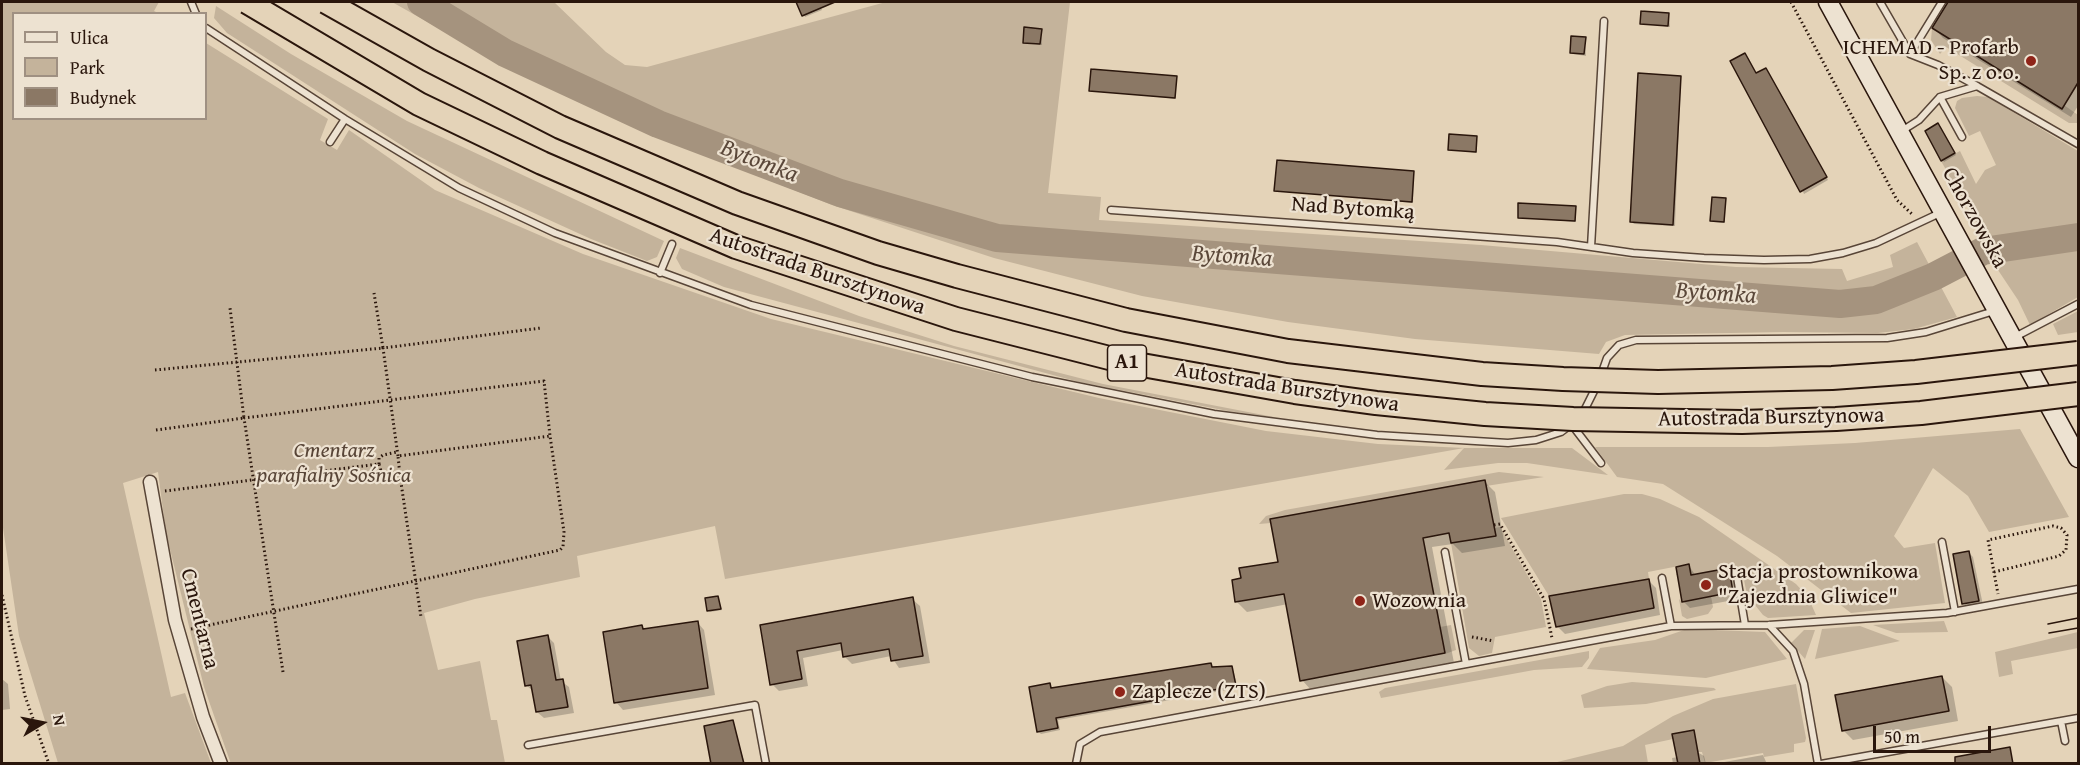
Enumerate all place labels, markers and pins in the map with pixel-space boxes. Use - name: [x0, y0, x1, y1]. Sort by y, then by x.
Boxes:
- place label: ICHEMAD - Profarb Sp. z o.o.: [1843, 35, 2019, 86]
- marker: ICHEMAD - Profarb Sp. z o.o.: [2024, 54, 2038, 68]
- place label: Stacja prostownikowa "Zajezdnia Gliwice": [1718, 559, 1918, 610]
- marker: Stacja prostownikowa "Zajezdnia Gliwice": [1699, 578, 1713, 592]
- place label: Wozownia: [1372, 588, 1466, 614]
- marker: Wozownia: [1353, 594, 1367, 608]
- place label: Zaplecze (ZTS): [1132, 679, 1266, 705]
- marker: Zaplecze (ZTS): [1113, 685, 1127, 699]

